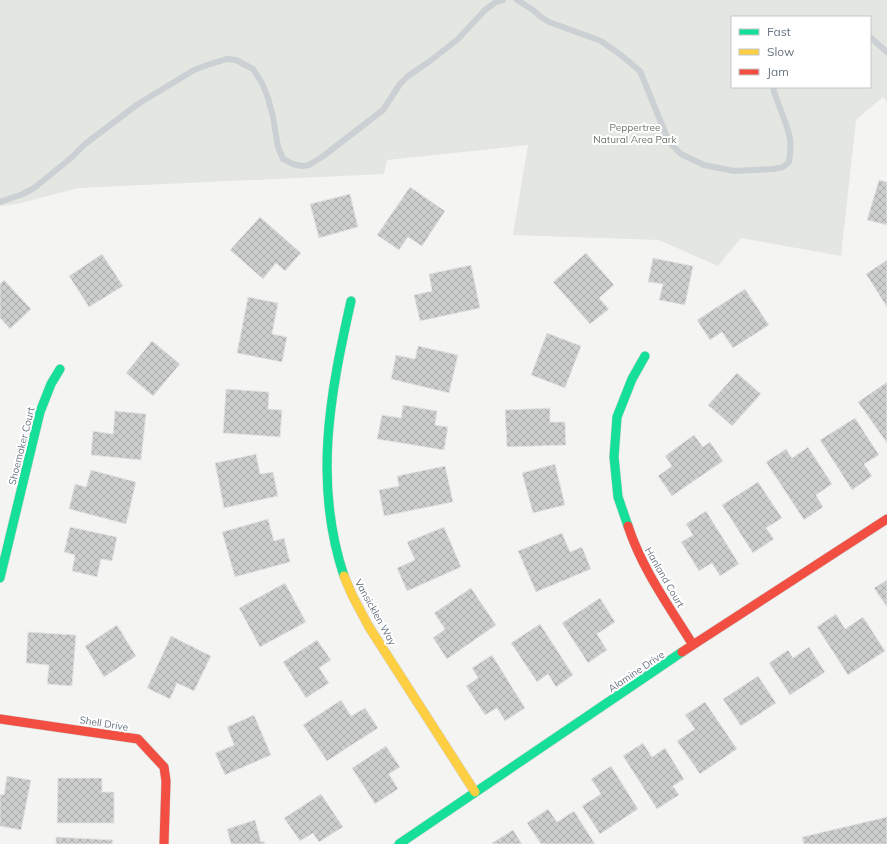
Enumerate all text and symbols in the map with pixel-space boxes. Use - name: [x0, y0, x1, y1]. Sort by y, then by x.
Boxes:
- legend: [731, 16, 871, 88]
- text: Fast: [767, 24, 791, 39]
- text: Slow: [767, 44, 795, 59]
- text: Jam: [767, 64, 789, 79]
- park label: Peppertree Natural Area Park: [593, 121, 678, 146]
- street label: Shoemaker Court: [5, 405, 38, 487]
- street label: Hanland Court: [642, 545, 687, 610]
- street label: Vansicklen Way: [352, 577, 399, 648]
- street label: Alamine Drive: [606, 648, 667, 695]
- street label: Shell Drive: [79, 713, 129, 734]

